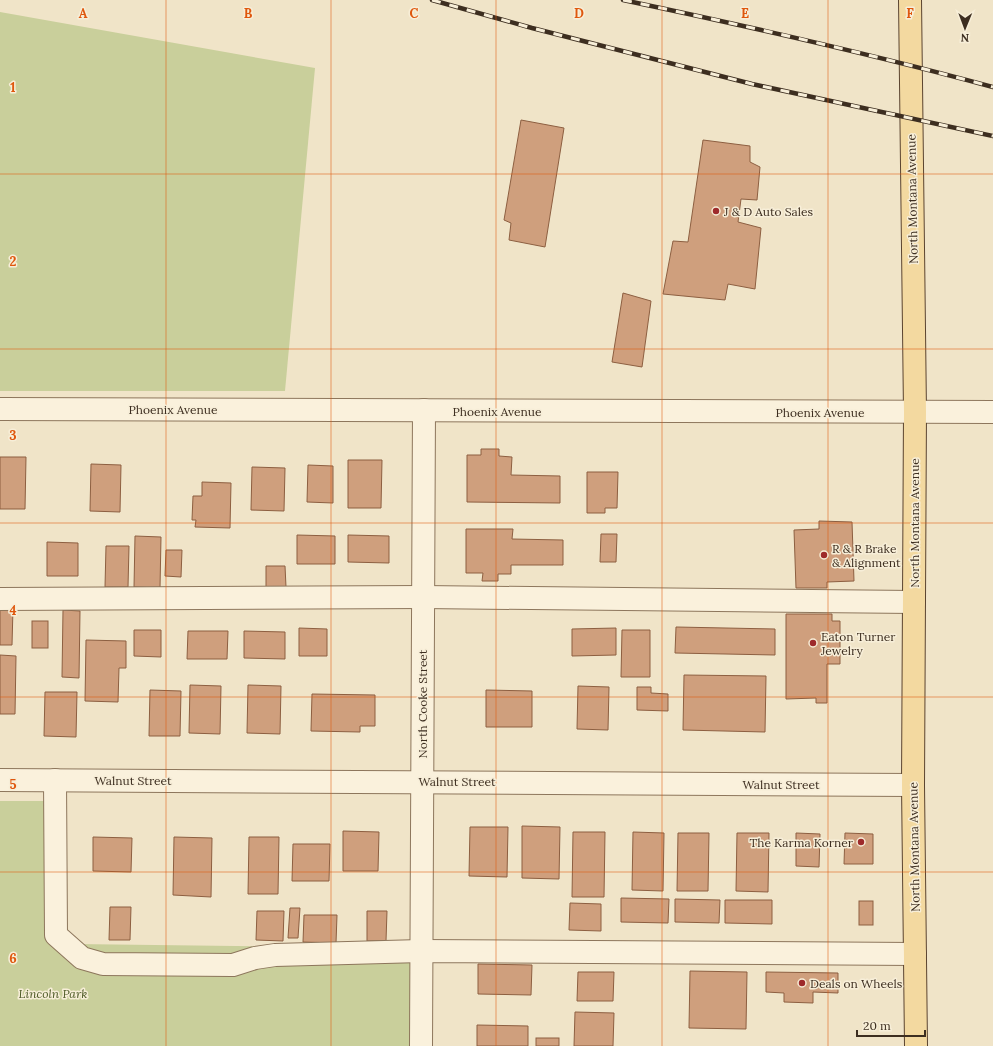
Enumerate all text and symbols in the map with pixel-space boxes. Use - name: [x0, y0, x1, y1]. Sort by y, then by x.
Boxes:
- text: A: [79, 5, 88, 22]
- text: B: [244, 5, 253, 22]
- text: C: [410, 5, 419, 22]
- text: D: [574, 5, 584, 22]
- text: E: [741, 5, 749, 22]
- text: F: [906, 5, 914, 22]
- north arrow: [945, 8, 985, 48]
- text: N: [960, 31, 969, 45]
- text: 1: [10, 79, 16, 96]
- street label: North Montana Avenue: [903, 134, 921, 264]
- place label: J & D Auto Sales: [723, 204, 813, 219]
- marker: J & D Auto Sales: [711, 206, 721, 216]
- text: 2: [10, 253, 17, 270]
- street label: Phoenix Avenue: [129, 402, 218, 417]
- street label: Phoenix Avenue: [453, 404, 542, 419]
- street label: Phoenix Avenue: [776, 405, 865, 420]
- text: 3: [9, 427, 17, 444]
- street label: North Montana Avenue: [907, 458, 922, 588]
- place label: R & R Brake & Alignment: [832, 541, 901, 570]
- marker: R & R Brake & Alignment: [819, 550, 829, 560]
- text: 4: [9, 602, 17, 619]
- place label: Eaton Turner Jewelry: [820, 629, 896, 658]
- marker: Eaton Turner Jewelry: [808, 638, 818, 648]
- street label: North Cooke Street: [415, 649, 430, 758]
- street label: Walnut Street: [94, 773, 172, 788]
- street label: Walnut Street: [418, 774, 496, 789]
- text: 5: [9, 776, 17, 793]
- street label: Walnut Street: [742, 777, 820, 792]
- street label: North Montana Avenue: [905, 782, 923, 912]
- place label: The Karma Korner: [750, 835, 854, 850]
- marker: The Karma Korner: [856, 837, 866, 847]
- text: 6: [9, 950, 17, 967]
- place label: Deals on Wheels: [810, 976, 903, 991]
- marker: Deals on Wheels: [797, 978, 807, 988]
- park label: Lincoln Park: [18, 986, 88, 1001]
- scale bar: [857, 1012, 925, 1038]
- text: 20 m: [863, 1018, 891, 1033]

